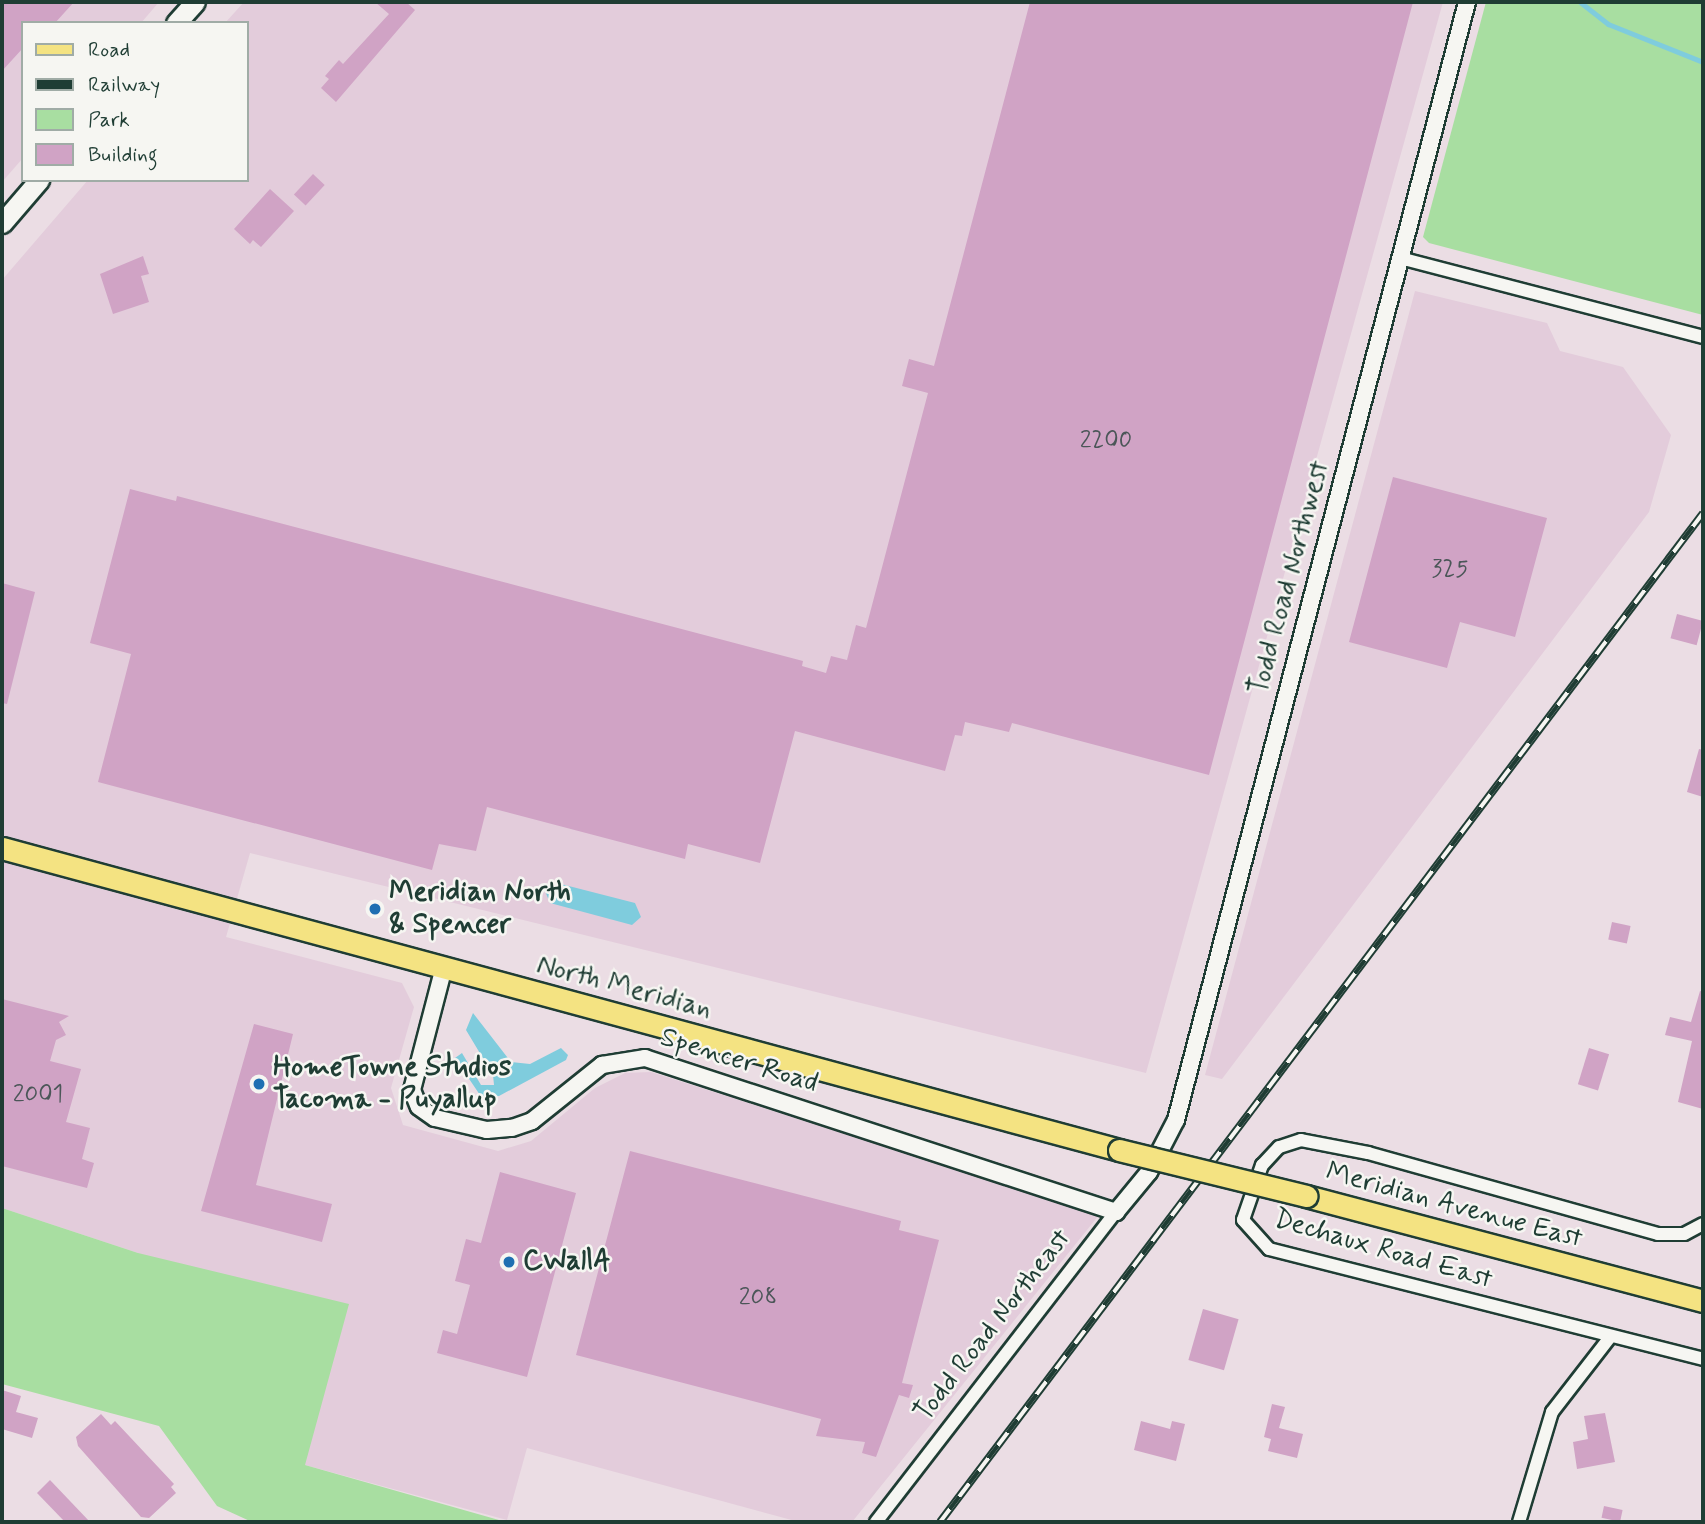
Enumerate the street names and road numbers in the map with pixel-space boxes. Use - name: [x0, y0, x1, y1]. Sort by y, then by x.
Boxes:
- street label: Todd Road Northwest: [1242, 456, 1338, 700]
- street label: North Meridian: [533, 949, 715, 1027]
- street label: Spencer Road: [657, 1021, 821, 1101]
- street label: Meridian Avenue East: [1324, 1156, 1584, 1256]
- street label: Dechaux Road East: [1273, 1204, 1493, 1296]
- street label: Todd Road Northeast: [907, 1222, 1079, 1430]

